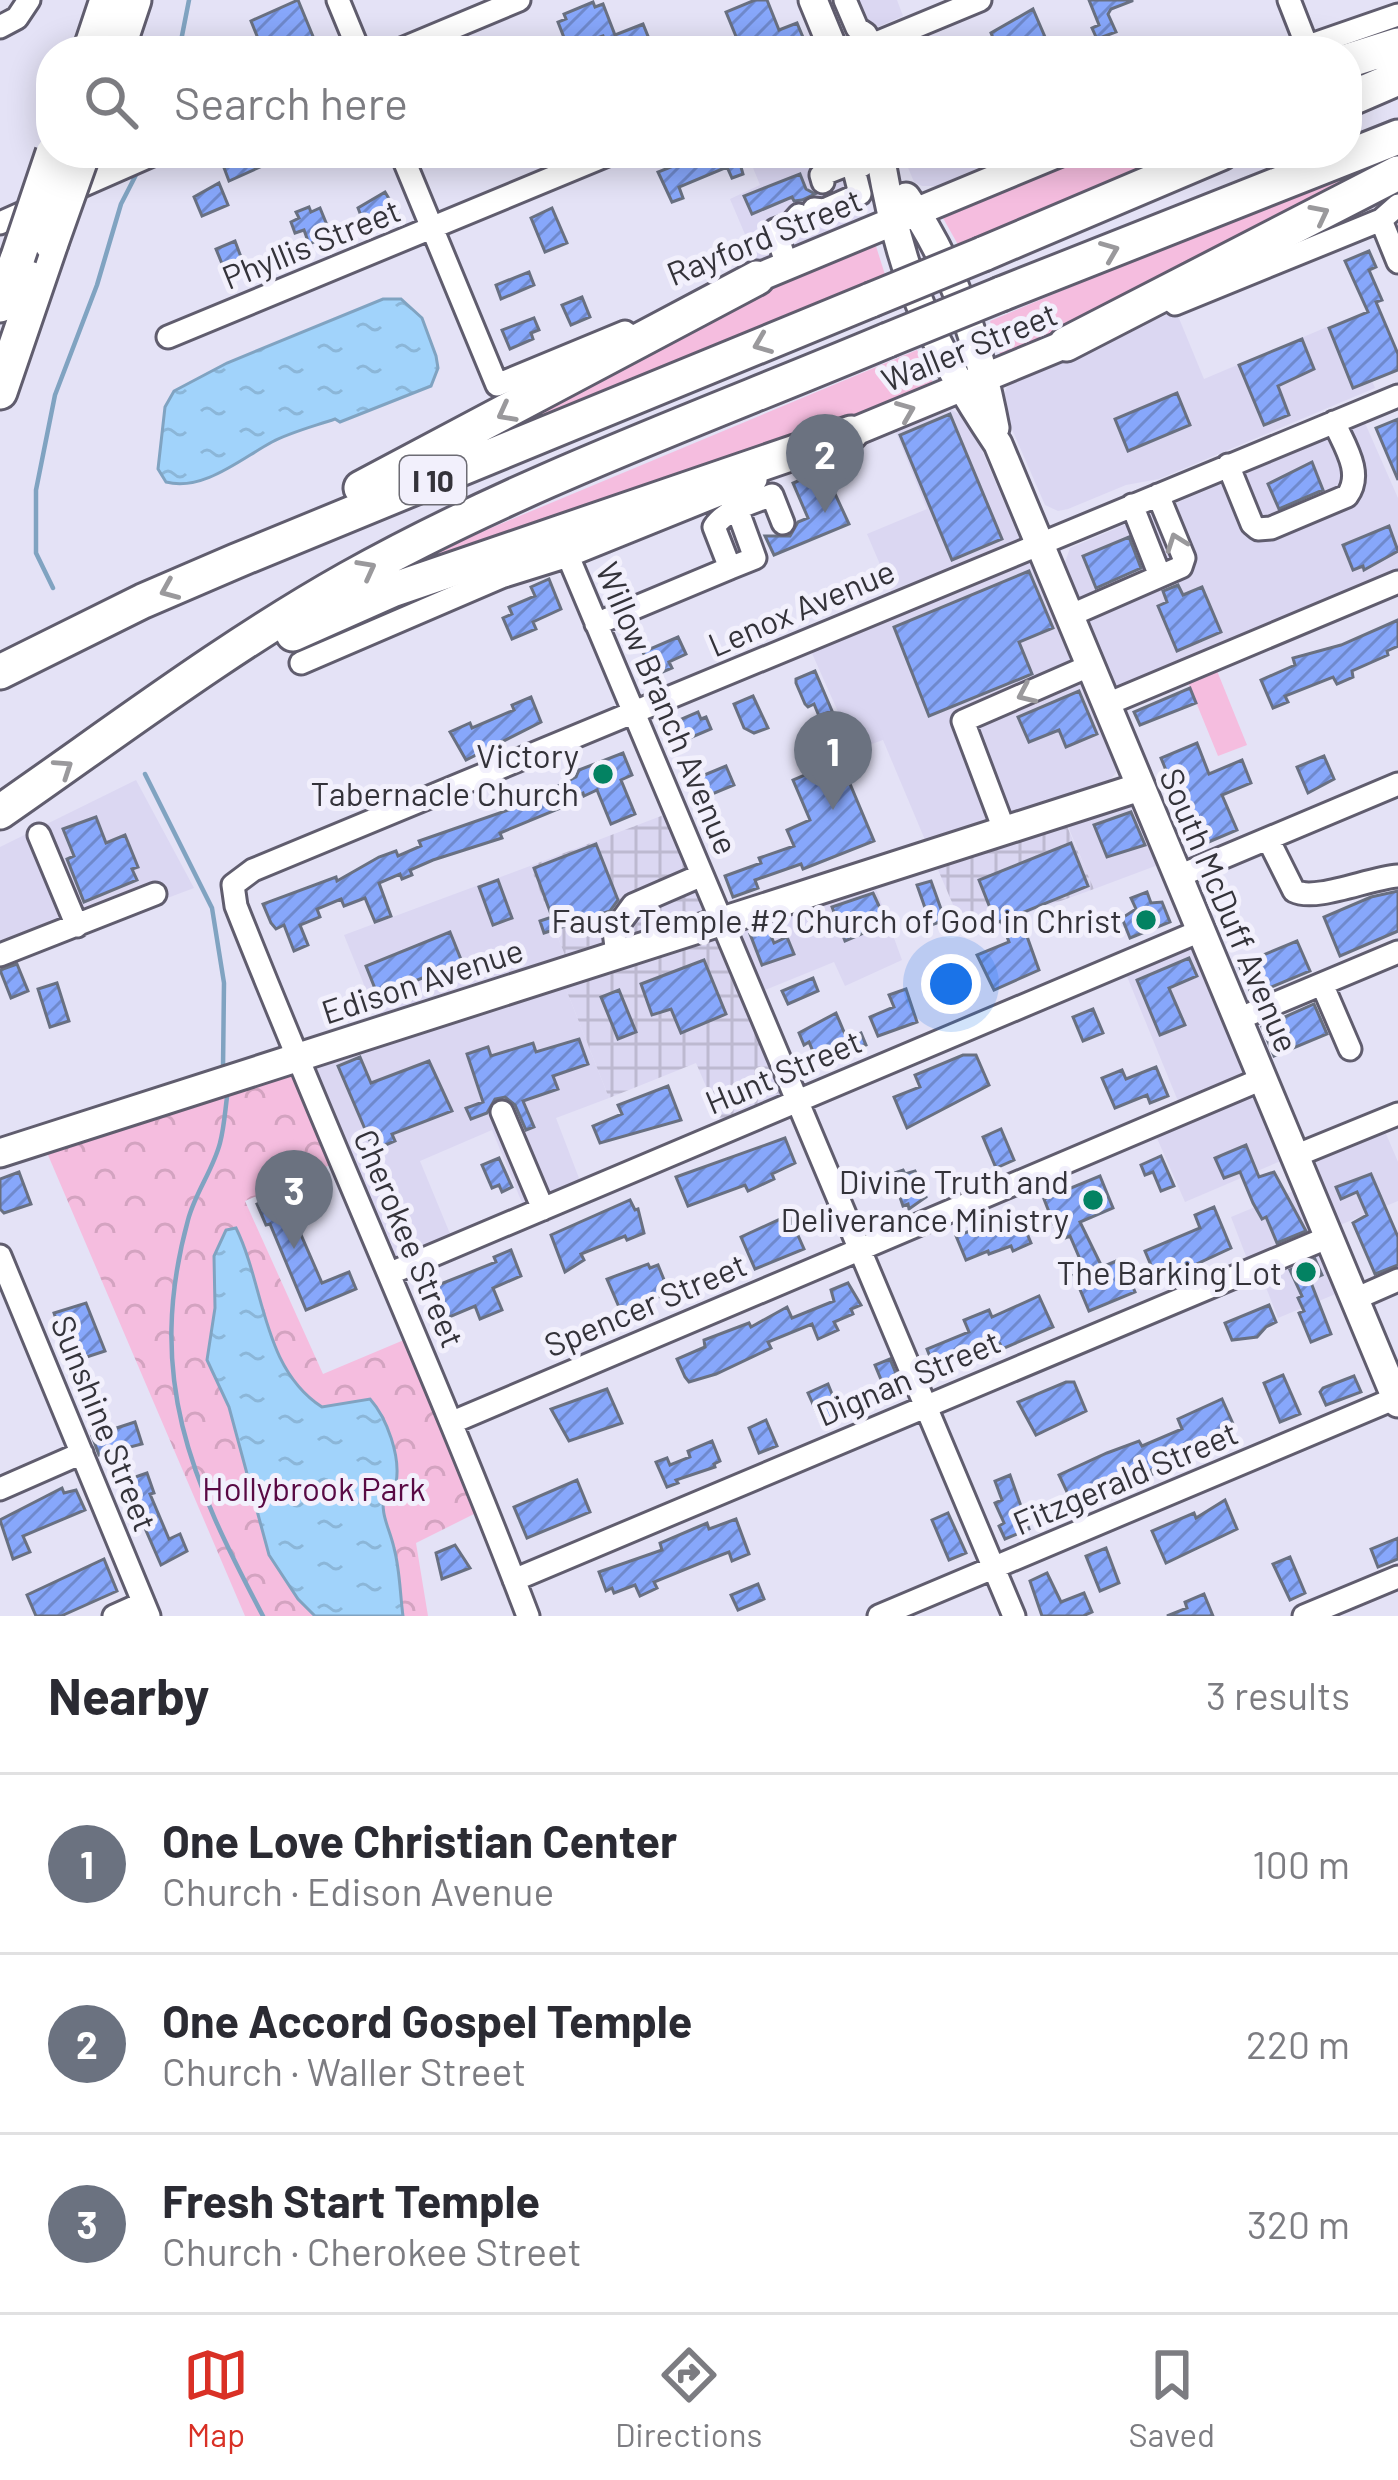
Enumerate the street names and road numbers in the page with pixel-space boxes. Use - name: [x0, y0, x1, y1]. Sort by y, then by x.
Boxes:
- street label: Rayford Street: [661, 179, 867, 293]
- street label: Phyllis Street: [216, 189, 406, 297]
- street label: Waller Street: [875, 293, 1063, 399]
- road number: I 10: [400, 456, 466, 504]
- street label: Lenox Avenue: [702, 550, 900, 664]
- street label: Willow Branch Avenue: [588, 556, 748, 860]
- street label: South McDuff Avenue: [1152, 762, 1308, 1058]
- street label: Edison Avenue: [316, 929, 528, 1031]
- street label: Hunt Street: [699, 1020, 867, 1122]
- street label: Cherokee Street: [346, 1123, 474, 1353]
- street label: Spencer Street: [538, 1243, 752, 1365]
- street label: Sunshine Street: [44, 1309, 166, 1537]
- street label: Dignan Street: [810, 1320, 1006, 1434]
- street label: Fitzgerald Street: [1007, 1412, 1243, 1542]

